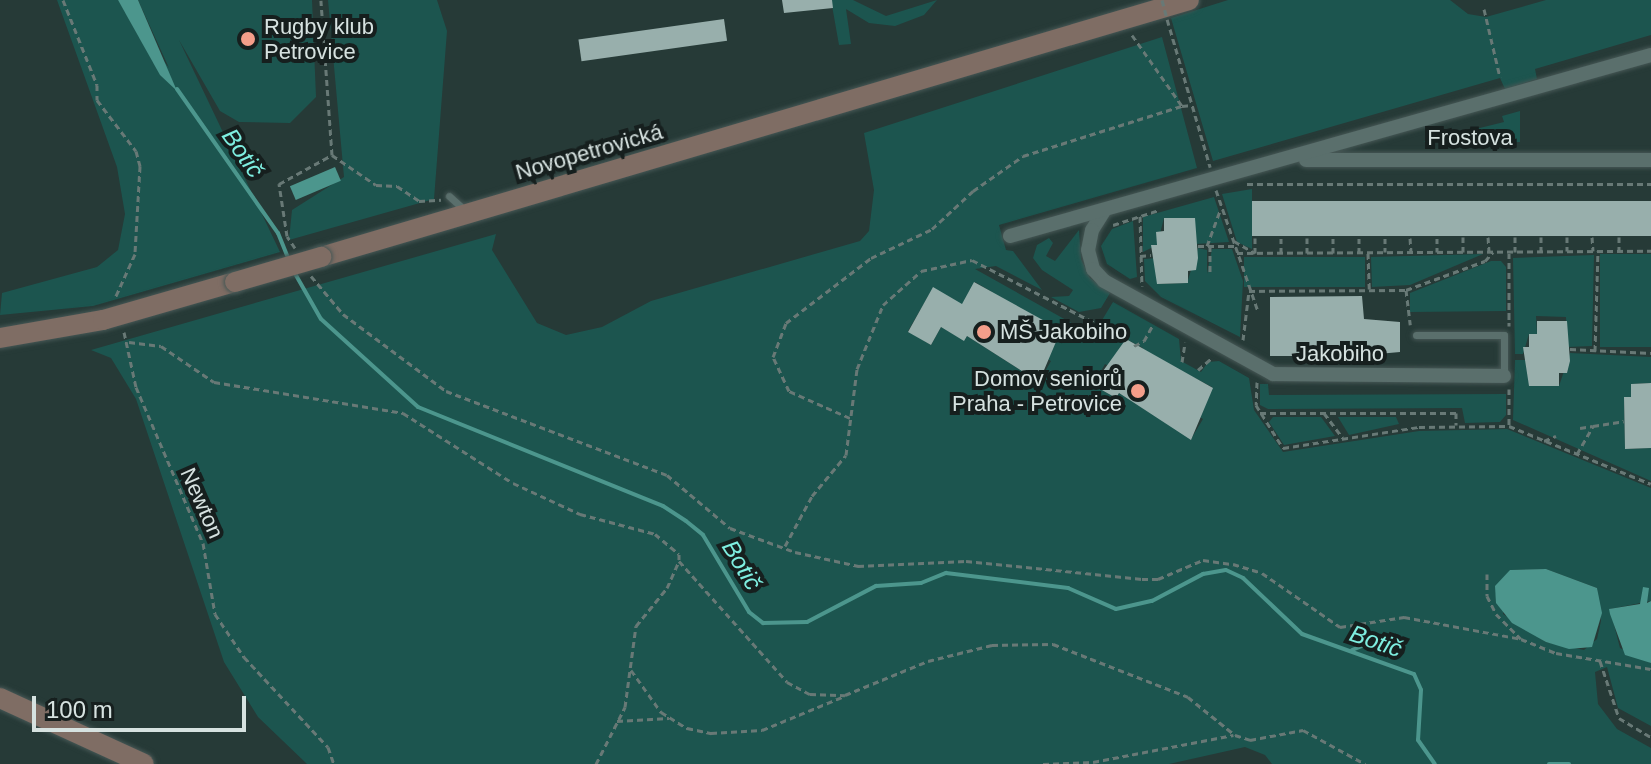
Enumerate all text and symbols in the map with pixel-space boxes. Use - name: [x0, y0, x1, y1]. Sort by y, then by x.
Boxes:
- place label: Rugby klub Petrovice: [264, 13, 374, 64]
- marker: Rugby klub Petrovice: [239, 30, 257, 48]
- street label: Novopetrovická: [512, 118, 666, 186]
- water label: Botič: [216, 123, 270, 183]
- street label: Frostova: [1427, 125, 1513, 151]
- place label: MŠ Jakobiho: [1000, 319, 1127, 345]
- marker: MŠ Jakobiho: [975, 323, 993, 341]
- street label: Jakobiho: [1296, 341, 1384, 367]
- place label: Domov seniorů Praha - Petrovice: [952, 365, 1122, 416]
- marker: Domov seniorů Praha - Petrovice: [1129, 382, 1147, 400]
- street label: Newton: [175, 464, 229, 542]
- water label: Botič: [716, 535, 768, 595]
- water label: Botič: [1346, 619, 1406, 663]
- scale bar: [36, 680, 250, 730]
- text: 100 m: [46, 696, 113, 723]

